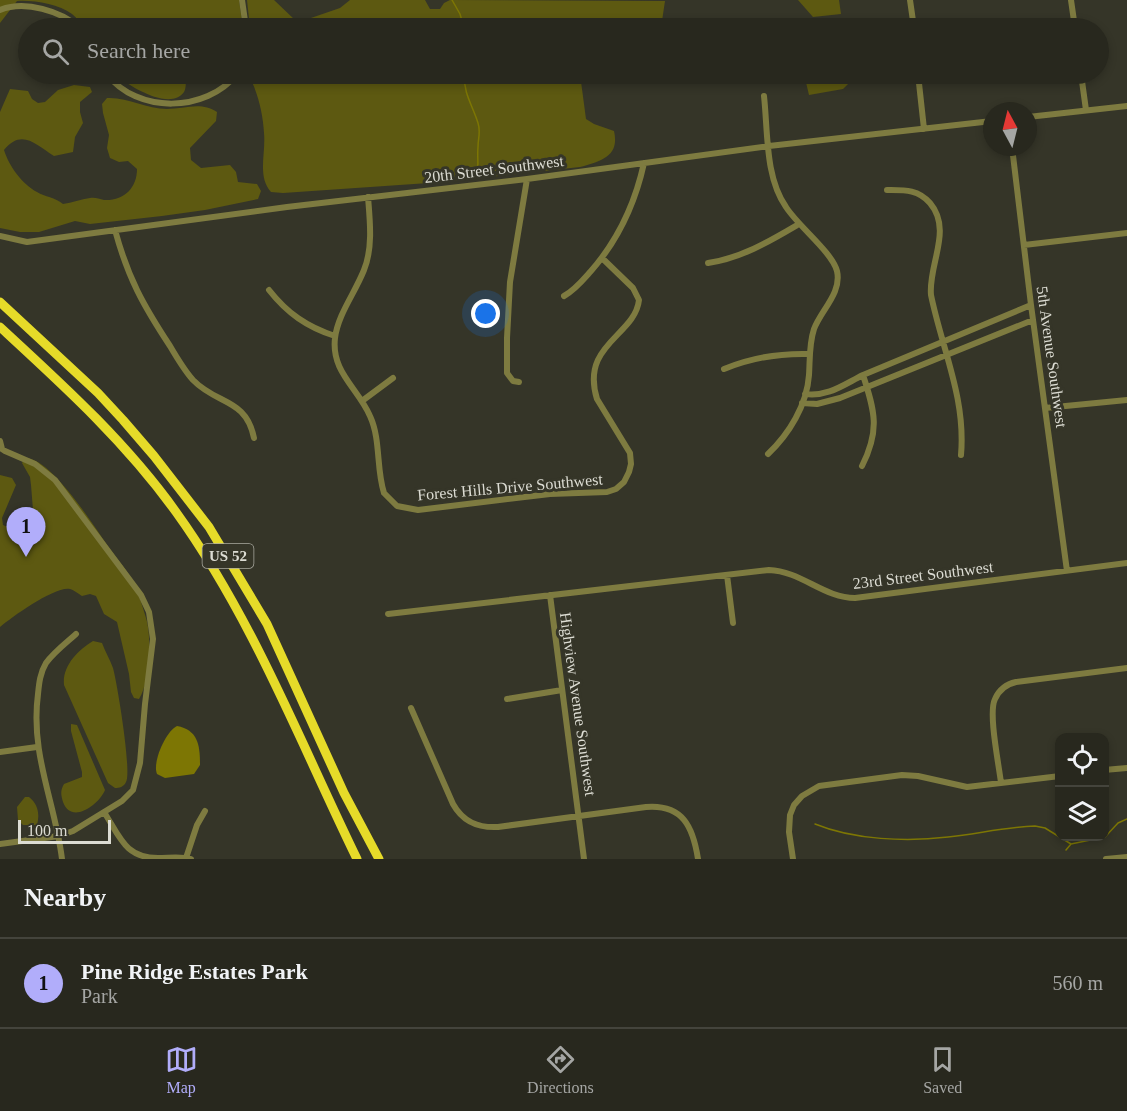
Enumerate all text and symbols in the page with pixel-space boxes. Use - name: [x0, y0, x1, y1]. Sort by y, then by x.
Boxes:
- search box: [18, 18, 1109, 84]
- icon: search: [39, 35, 72, 68]
- text: Search here: [87, 38, 190, 63]
- north arrow: [983, 102, 1037, 156]
- street label: 20th Street Southwest: [423, 152, 565, 186]
- street label: 5th Avenue Southwest: [1034, 285, 1070, 429]
- your location: [471, 299, 500, 328]
- street label: Forest Hills Drive Southwest: [417, 470, 604, 504]
- pin: 1: [6, 508, 46, 557]
- road number: US 52: [202, 544, 254, 568]
- street label: 23rd Street Southwest: [852, 558, 995, 592]
- street label: Highview Avenue Southwest: [556, 611, 599, 798]
- map controls: [1055, 733, 1109, 841]
- button: locate: [1055, 733, 1109, 787]
- button: layers: [1055, 787, 1109, 841]
- scale bar: [18, 817, 111, 844]
- text: 100 m: [27, 822, 67, 839]
- text: Nearby: [24, 883, 106, 912]
- text: Pine Ridge Estates Park: [81, 959, 308, 984]
- text: 1: [39, 972, 49, 994]
- text: 560 m: [1052, 972, 1103, 994]
- text: Park: [81, 985, 118, 1007]
- tab: Map: [165, 1043, 198, 1097]
- tab: Directions: [527, 1043, 594, 1097]
- tab: Saved: [923, 1043, 962, 1097]

